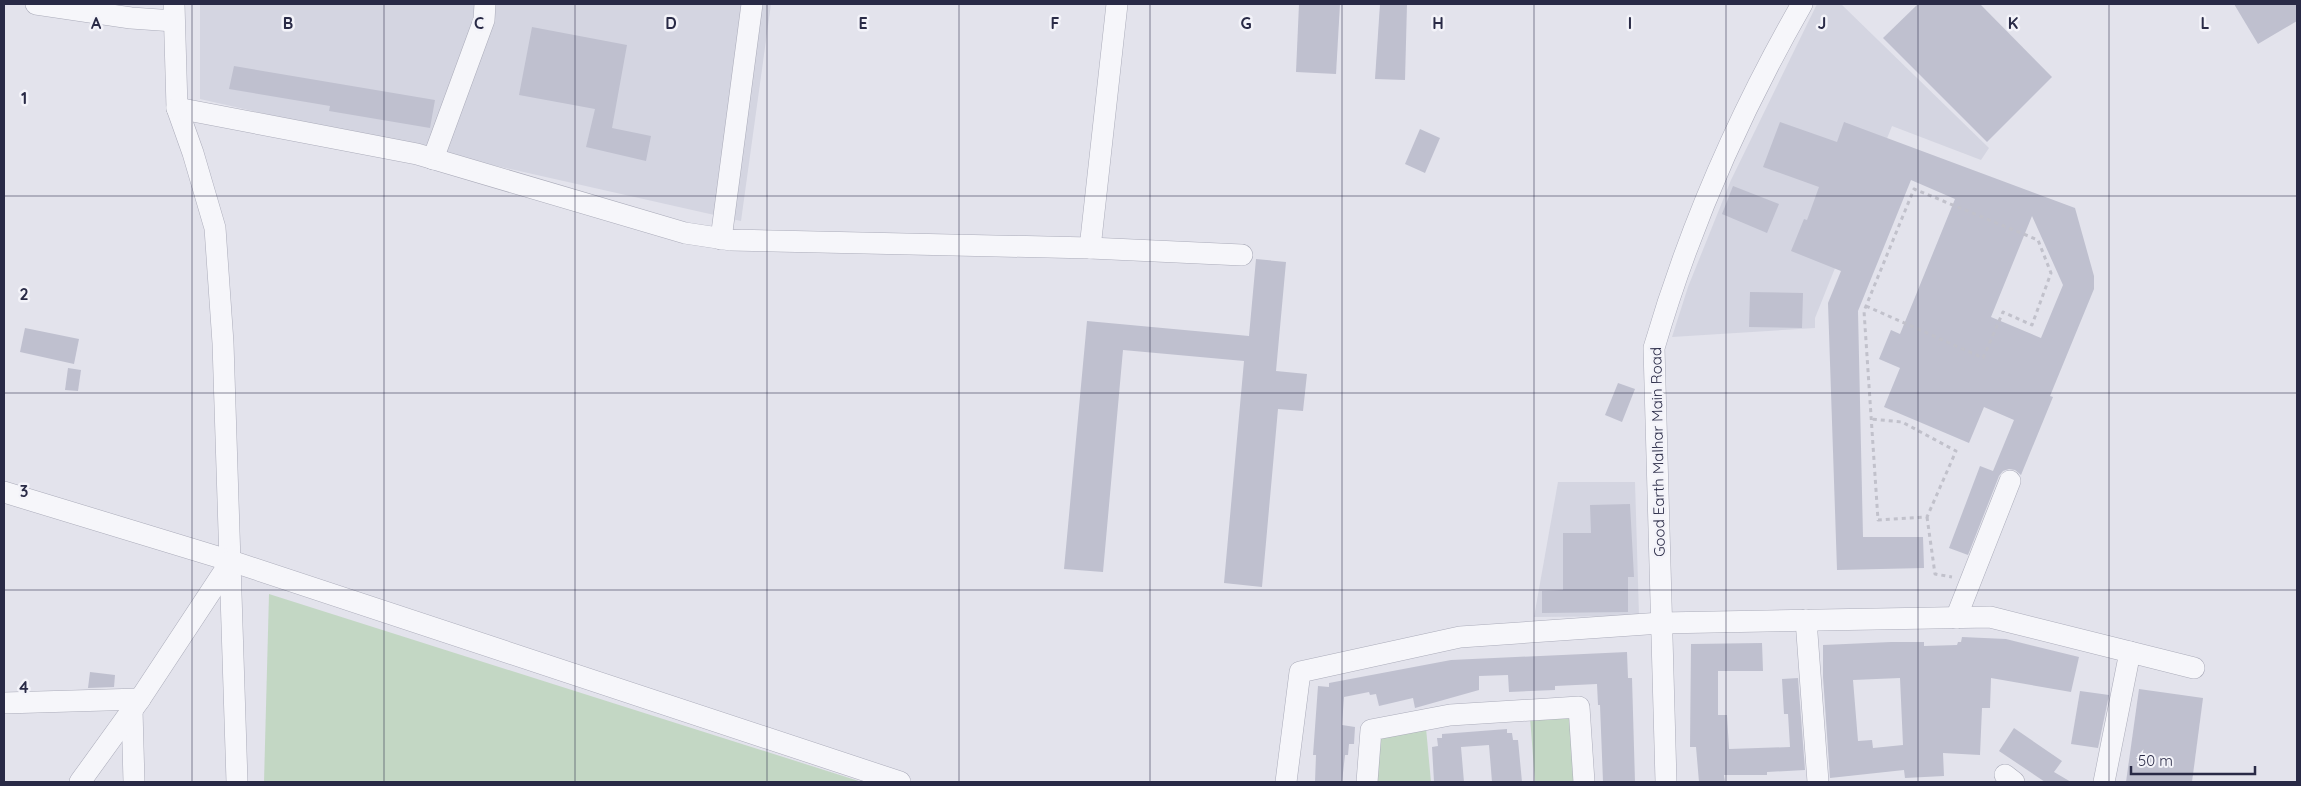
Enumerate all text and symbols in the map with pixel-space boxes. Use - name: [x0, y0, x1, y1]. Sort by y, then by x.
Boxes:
- text: A: [91, 13, 102, 33]
- text: B: [283, 13, 293, 33]
- text: C: [474, 13, 484, 33]
- text: D: [665, 13, 677, 33]
- text: E: [858, 13, 868, 33]
- text: F: [1051, 13, 1060, 33]
- text: G: [1240, 13, 1252, 33]
- text: H: [1432, 13, 1444, 33]
- text: I: [1628, 13, 1632, 33]
- text: J: [1818, 13, 1826, 33]
- text: K: [2008, 13, 2018, 33]
- text: L: [2201, 13, 2210, 33]
- text: 1: [21, 88, 27, 108]
- text: 2: [19, 284, 29, 304]
- street label: Good Earth Malhar Main Road: [1646, 347, 1669, 557]
- text: 3: [20, 481, 28, 501]
- text: 4: [19, 677, 29, 697]
- scale bar: [2131, 744, 2255, 776]
- text: 50 m: [2138, 751, 2173, 770]

